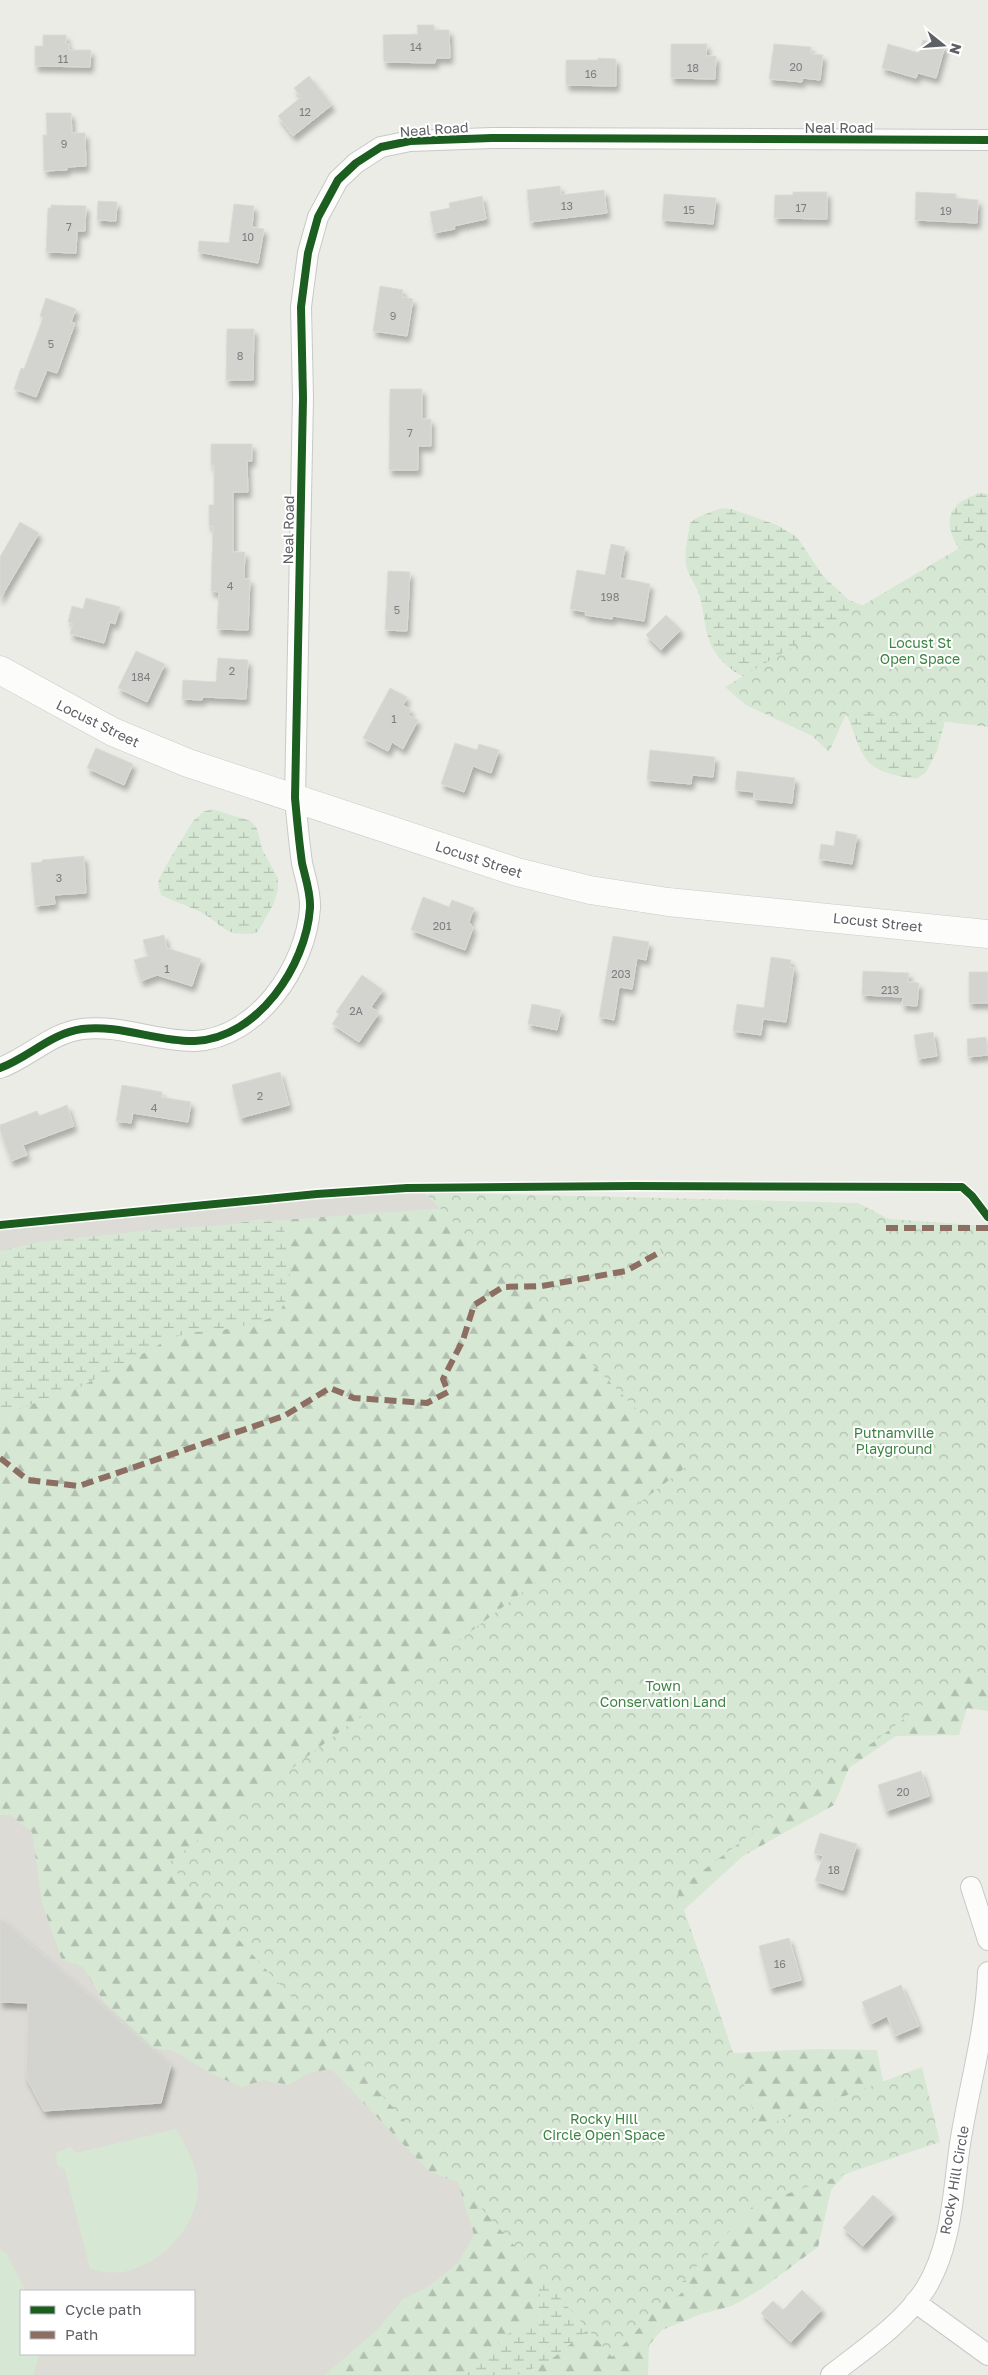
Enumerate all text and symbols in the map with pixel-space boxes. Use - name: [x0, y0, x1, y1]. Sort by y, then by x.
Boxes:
- north arrow: [918, 20, 968, 70]
- house number: 14: [410, 40, 422, 53]
- text: N: [946, 41, 966, 57]
- house number: 11: [58, 52, 68, 65]
- house number: 20: [789, 60, 803, 73]
- house number: 18: [687, 61, 699, 74]
- house number: 16: [585, 67, 597, 80]
- house number: 12: [299, 105, 311, 118]
- street label: Neal Road: [399, 118, 469, 140]
- street label: Neal Road: [805, 119, 873, 136]
- house number: 9: [61, 137, 67, 150]
- house number: 13: [561, 199, 573, 212]
- house number: 17: [795, 201, 807, 214]
- house number: 15: [683, 203, 695, 216]
- house number: 19: [940, 204, 952, 217]
- house number: 7: [66, 220, 72, 233]
- house number: 10: [242, 230, 254, 243]
- house number: 9: [390, 309, 396, 322]
- house number: 5: [48, 337, 54, 350]
- house number: 8: [237, 349, 244, 362]
- house number: 7: [407, 426, 413, 439]
- street label: Neal Road: [279, 495, 297, 565]
- house number: 4: [227, 579, 234, 592]
- house number: 198: [601, 590, 620, 603]
- house number: 5: [394, 603, 400, 616]
- park label: Locust St Open Space: [880, 634, 960, 667]
- house number: 2: [229, 664, 235, 677]
- house number: 184: [132, 670, 151, 683]
- street label: Locust Street: [54, 696, 142, 750]
- house number: 1: [391, 712, 397, 725]
- street label: Locust Street: [433, 837, 525, 881]
- house number: 3: [56, 871, 62, 884]
- street label: Locust Street: [832, 909, 924, 935]
- house number: 201: [433, 919, 451, 932]
- house number: 1: [164, 962, 170, 975]
- house number: 203: [611, 967, 631, 980]
- house number: 213: [881, 983, 899, 996]
- house number: 2A: [349, 1004, 364, 1017]
- house number: 2: [257, 1089, 263, 1102]
- house number: 4: [151, 1101, 158, 1114]
- park label: Putnamville Playground: [854, 1424, 934, 1457]
- park label: Town Conservation Land: [600, 1677, 726, 1710]
- house number: 20: [896, 1785, 910, 1798]
- house number: 18: [828, 1863, 840, 1876]
- house number: 16: [774, 1957, 786, 1970]
- park label: Rocky Hill Circle Open Space: [543, 2110, 665, 2143]
- street label: Rocky Hill Circle: [936, 2124, 972, 2236]
- legend: [20, 2290, 195, 2355]
- text: Cycle path: [65, 2300, 141, 2318]
- text: Path: [65, 2325, 98, 2343]

